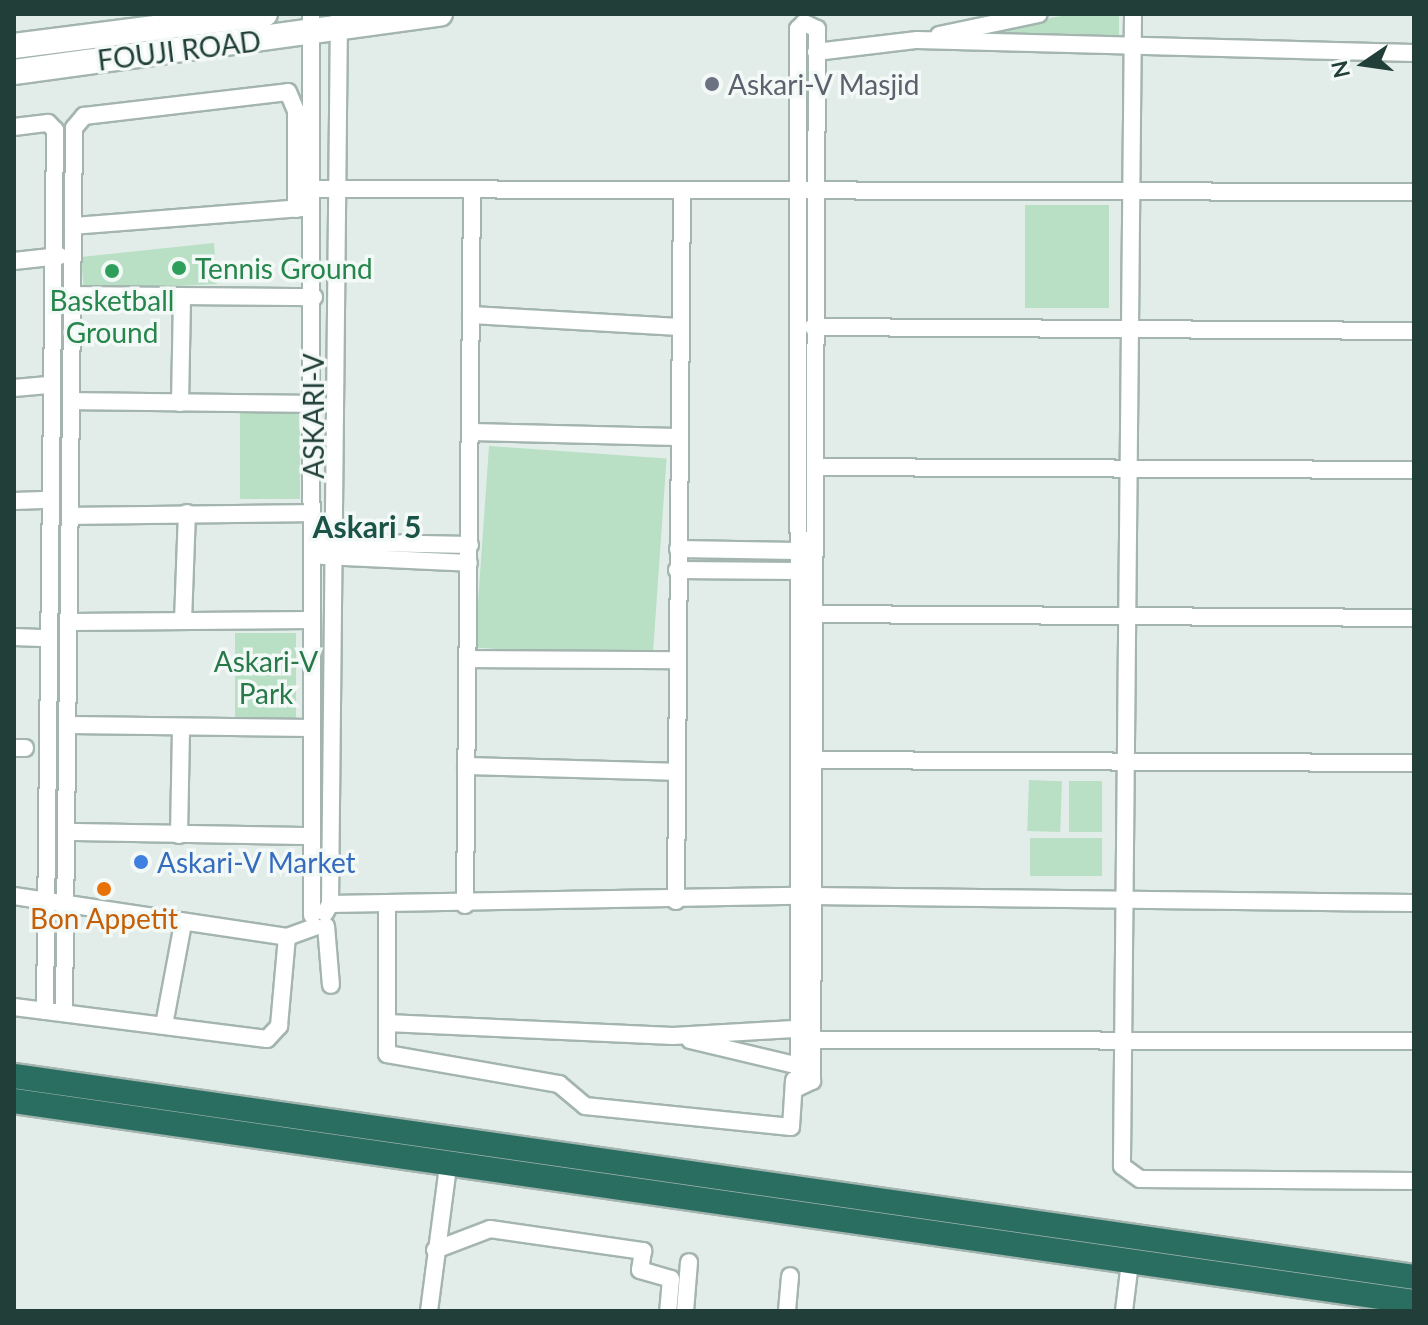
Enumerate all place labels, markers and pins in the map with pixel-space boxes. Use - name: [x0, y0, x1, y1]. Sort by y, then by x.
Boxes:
- place label: Askari-V Masjid: [728, 67, 921, 101]
- marker: Askari-V Masjid: [703, 75, 721, 93]
- place label: Tennis Ground: [195, 251, 373, 285]
- marker: Tennis Ground: [170, 259, 188, 277]
- marker: Basketball Ground: [103, 262, 121, 280]
- place label: Basketball Ground: [50, 283, 174, 349]
- place label: Askari-V Market: [157, 845, 357, 879]
- marker: Askari-V Market: [132, 853, 150, 871]
- marker: Bon Appetit: [95, 880, 113, 898]
- place label: Bon Appetit: [30, 901, 178, 935]

